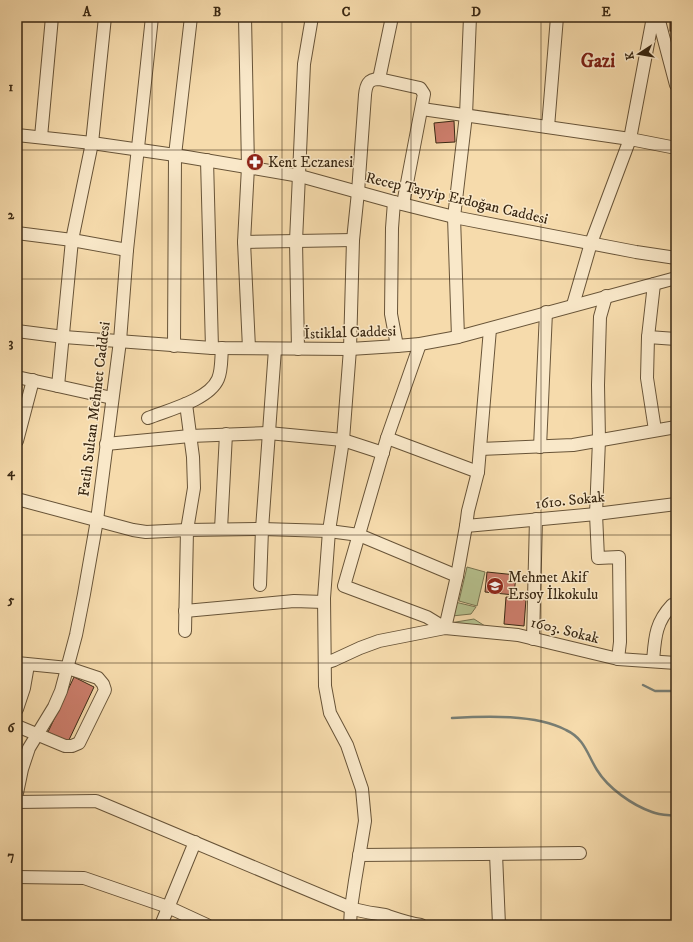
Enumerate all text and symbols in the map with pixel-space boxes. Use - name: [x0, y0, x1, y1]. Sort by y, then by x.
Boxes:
- text: A: [82, 4, 92, 20]
- text: B: [213, 4, 221, 20]
- text: C: [342, 4, 351, 20]
- text: D: [471, 4, 481, 20]
- text: E: [601, 4, 611, 20]
- north arrow: [619, 34, 659, 74]
- district label: Gazi: [581, 50, 615, 73]
- text: K: [622, 50, 638, 61]
- text: 1: [9, 79, 14, 95]
- pharmacy icon: Kent Eczanesi: [245, 152, 265, 172]
- place label: Kent Eczanesi: [268, 153, 353, 172]
- street label: Recep Tayyip Erdoğan Caddesi: [364, 168, 550, 229]
- text: 2: [8, 207, 15, 223]
- street label: Fatih Sultan Mehmet Caddesi: [74, 320, 115, 498]
- street label: İstiklal Caddesi: [304, 321, 397, 344]
- text: 3: [9, 335, 14, 351]
- text: 4: [6, 464, 15, 481]
- street label: 1610. Sokak: [534, 487, 606, 514]
- place label: Mehmet Akif Ersoy İlkokulu: [508, 568, 598, 604]
- school or university icon: Mehmet Akif Ersoy İlkokulu: [485, 576, 505, 596]
- text: 5: [7, 592, 15, 608]
- street label: 1603. Sokak: [529, 613, 602, 648]
- text: 6: [8, 720, 16, 736]
- text: 7: [8, 848, 15, 864]

